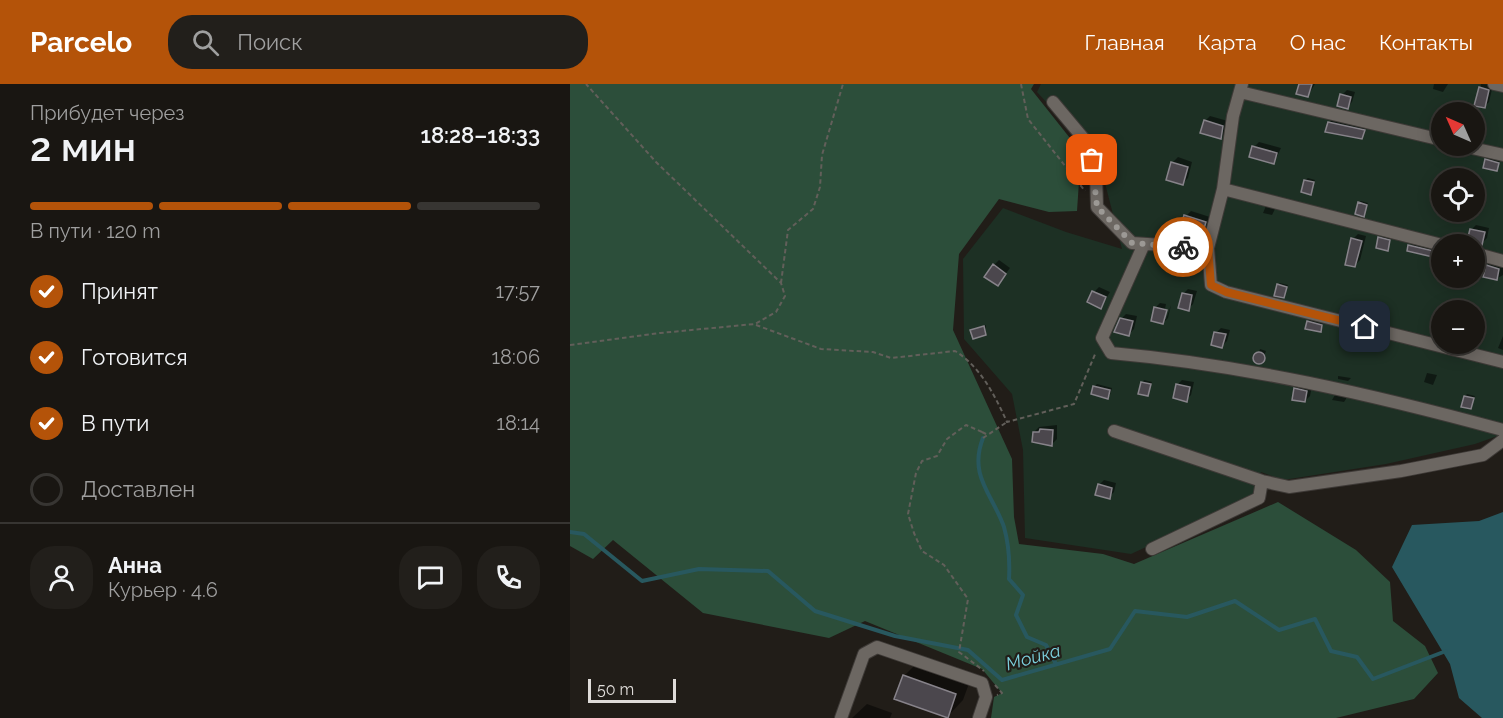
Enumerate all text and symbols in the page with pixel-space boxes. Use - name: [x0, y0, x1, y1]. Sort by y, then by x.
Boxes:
- search box: [168, 15, 588, 69]
- text: Parcelo: [30, 26, 132, 59]
- icon: search: [189, 26, 222, 59]
- text: Поиск: [237, 29, 303, 55]
- text: Главная: [1085, 30, 1165, 55]
- text: Карта: [1198, 30, 1257, 55]
- text: О нас: [1290, 30, 1346, 55]
- text: Контакты: [1379, 30, 1473, 55]
- text: Прибудет через: [30, 101, 184, 125]
- north arrow: [1431, 102, 1485, 156]
- map controls: [1431, 102, 1485, 354]
- text: 18:28–18:33: [421, 122, 540, 148]
- text: 2 мин: [30, 124, 136, 170]
- pin: [1066, 134, 1117, 185]
- icon: bag: [1075, 143, 1108, 176]
- button: locate: [1431, 168, 1485, 222]
- courier: [1153, 217, 1213, 277]
- text: В пути · 120 m: [30, 219, 161, 243]
- icon: bike: [1167, 231, 1200, 264]
- button: +: [1431, 234, 1485, 288]
- icon: check: [30, 275, 63, 308]
- text: Принят: [81, 278, 158, 304]
- text: 17:57: [496, 279, 540, 303]
- button: −: [1431, 300, 1485, 354]
- pin: [1339, 301, 1390, 352]
- icon: home: [1348, 310, 1381, 343]
- icon: check: [30, 341, 63, 374]
- text: Готовится: [81, 344, 188, 370]
- text: 18:06: [492, 345, 540, 369]
- icon: check: [30, 407, 63, 440]
- text: В пути: [81, 410, 149, 436]
- text: 18:14: [496, 411, 540, 435]
- text: Доставлен: [81, 476, 195, 502]
- button: person: [30, 546, 93, 609]
- button: chat: [399, 546, 462, 609]
- button: phone: [477, 546, 540, 609]
- text: Анна: [108, 552, 162, 578]
- text: Курьер · 4.6: [108, 578, 218, 602]
- water label: Мойка: [1003, 640, 1063, 674]
- scale bar: [588, 676, 676, 704]
- text: 50 m: [597, 680, 634, 699]

